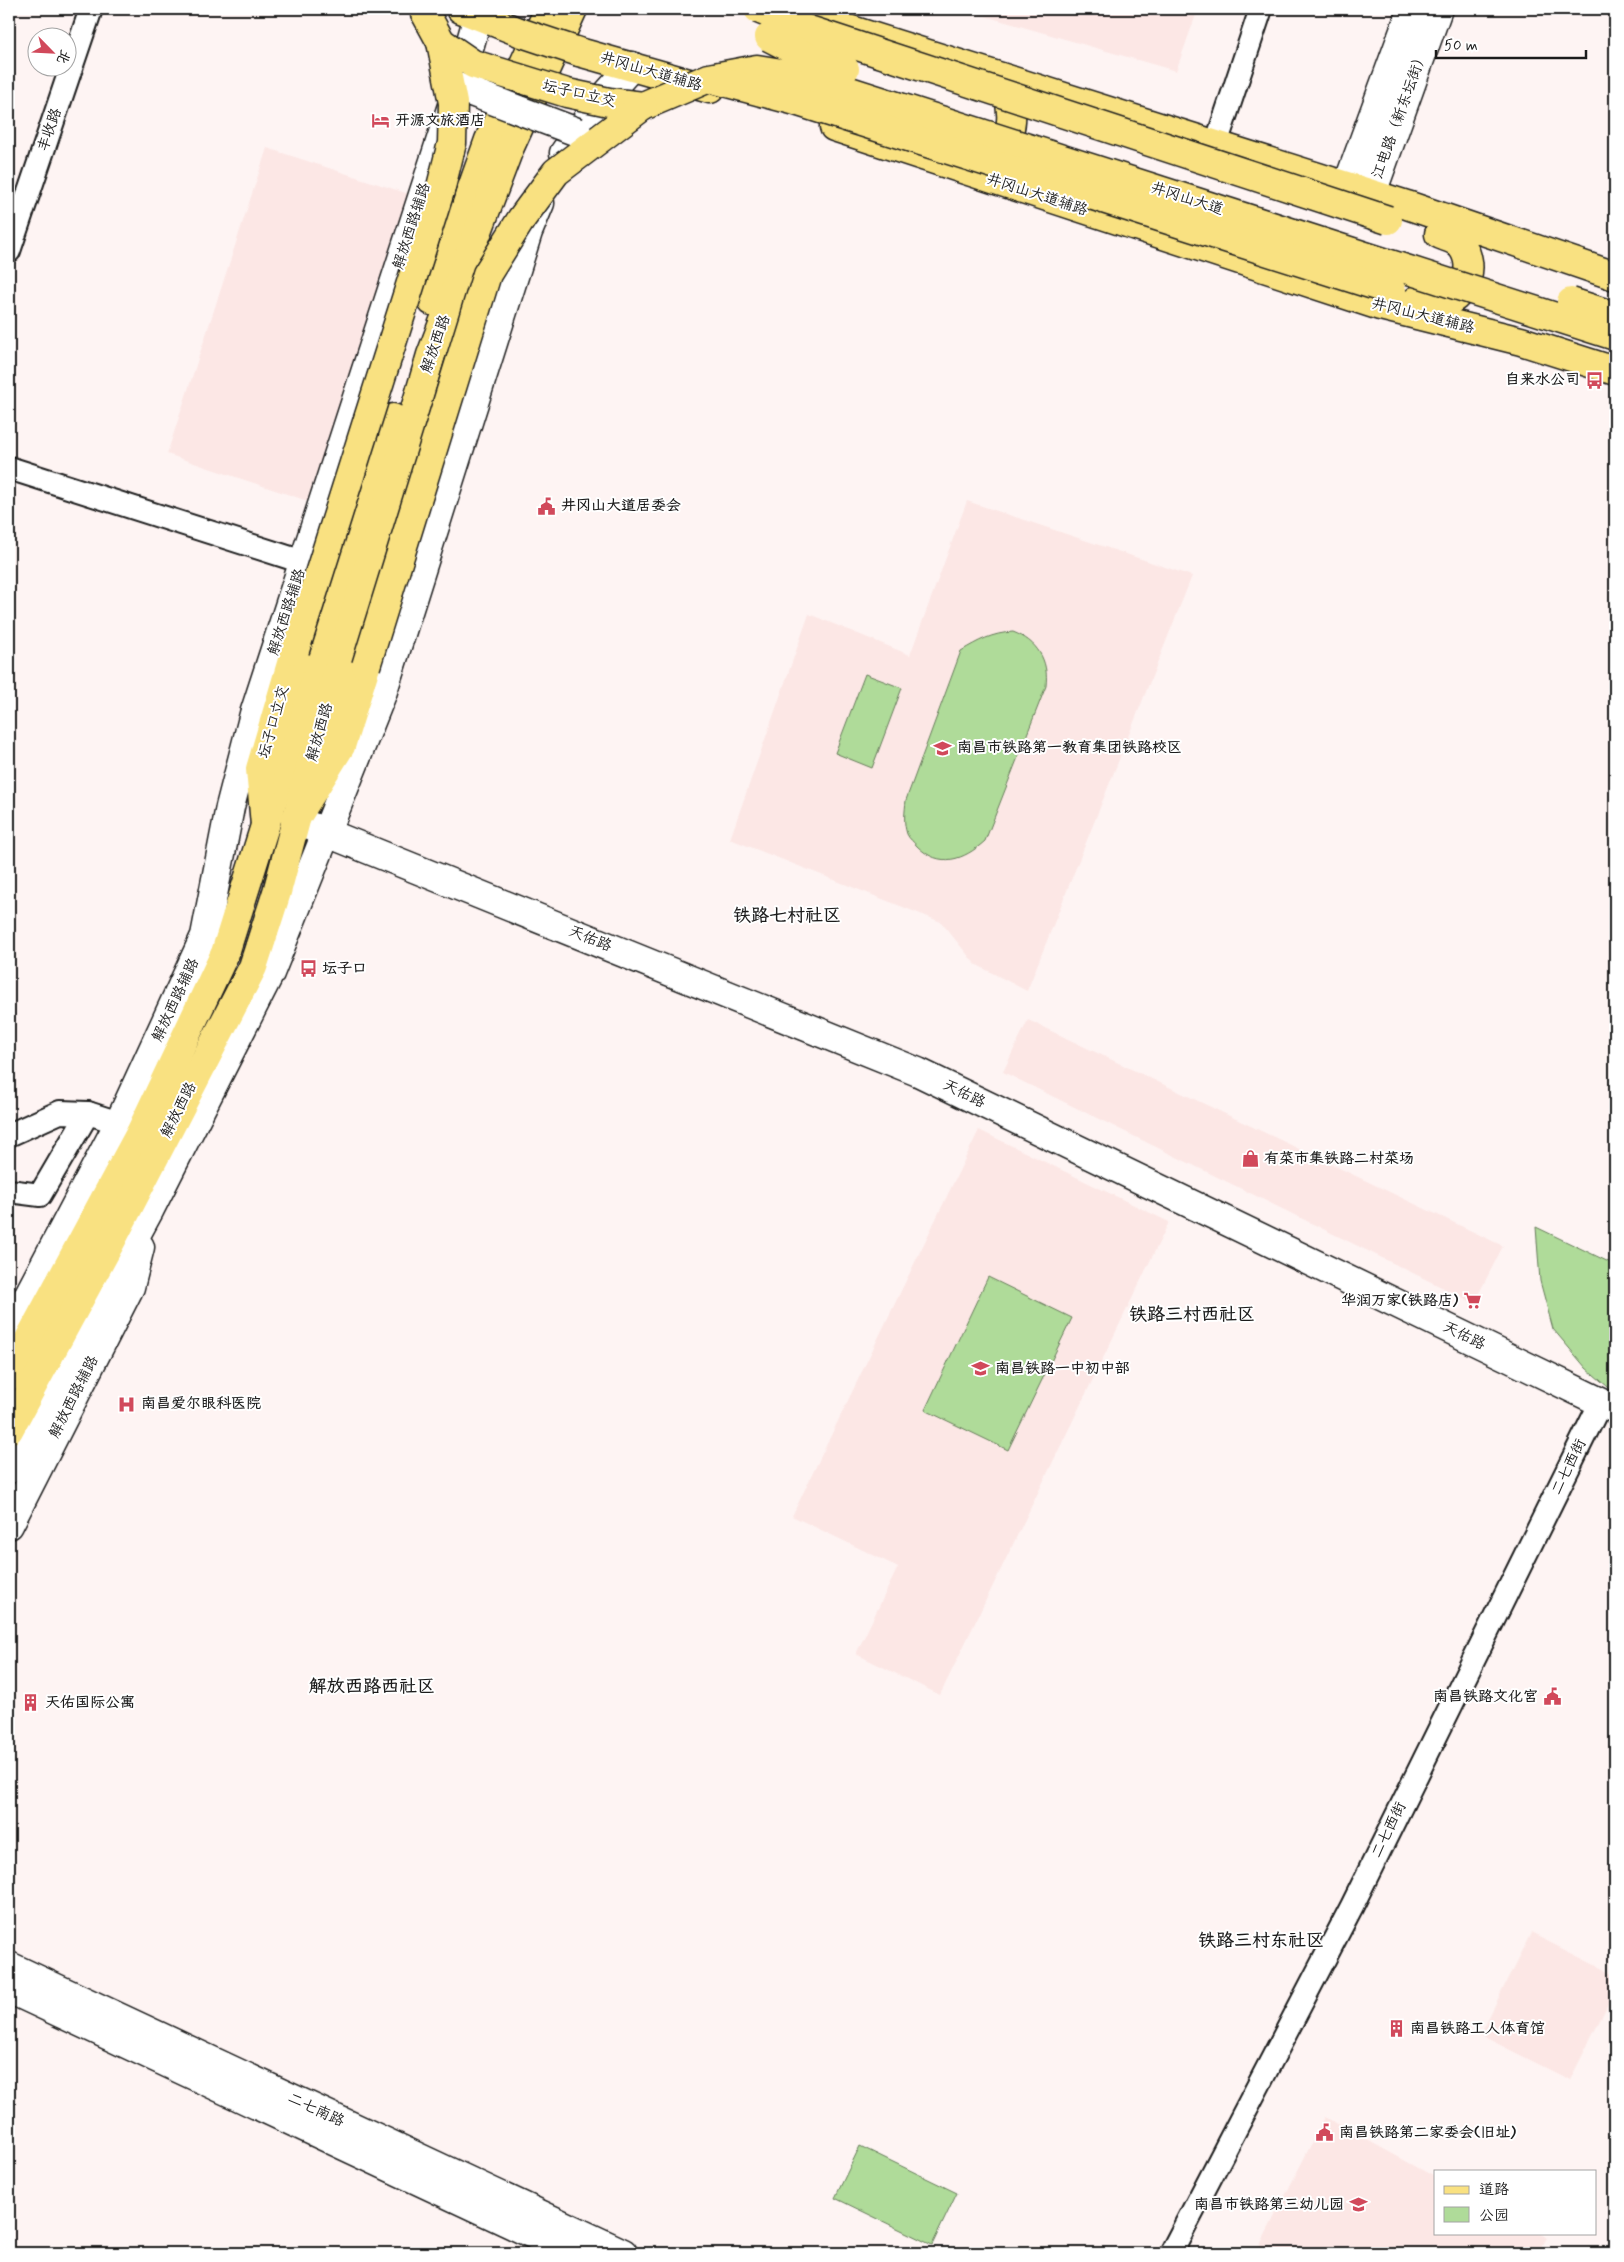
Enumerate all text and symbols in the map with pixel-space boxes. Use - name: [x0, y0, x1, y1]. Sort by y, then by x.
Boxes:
- north arrow: [28, 28, 78, 78]
- scale bar: [1436, 28, 1586, 60]
- text: 50 m: [1444, 36, 1478, 56]
- text: 北: [52, 47, 74, 67]
- street label: 井冈山大道辅路: [598, 48, 704, 96]
- street label: 江电路（新东坛街）: [1368, 48, 1432, 182]
- street label: 坛子口立交: [540, 76, 618, 112]
- street label: 丰收路: [33, 105, 67, 155]
- hotel icon: 开源文旅酒店: [371, 111, 391, 131]
- place label: 开源文旅酒店: [395, 111, 485, 131]
- street label: 井冈山大道辅路: [984, 169, 1090, 221]
- street label: 井冈山大道: [1148, 178, 1226, 220]
- street label: 解放西路辅路: [389, 180, 435, 272]
- street label: 井冈山大道辅路: [1370, 294, 1476, 338]
- street label: 解放西路: [417, 312, 455, 376]
- place label: 自来水公司: [1505, 370, 1580, 390]
- bus stop icon: 自来水公司: [1584, 370, 1604, 390]
- public building icon: 井冈山大道居委会: [537, 496, 557, 516]
- place label: 井冈山大道居委会: [561, 496, 681, 516]
- street label: 解放西路辅路: [264, 566, 310, 658]
- street label: 坛子口立交: [254, 683, 294, 761]
- street label: 解放西路: [302, 700, 338, 764]
- school or university icon: 南昌市铁路第一教育集团铁路校区: [933, 738, 953, 758]
- place label: 南昌市铁路第一教育集团铁路校区: [957, 738, 1182, 758]
- district label: 铁路七村社区: [733, 904, 841, 928]
- street label: 天佑路: [565, 921, 615, 957]
- street label: 解放西路辅路: [148, 955, 204, 1045]
- bus stop icon: 坛子口: [298, 959, 318, 979]
- place label: 坛子口: [322, 959, 367, 979]
- street label: 天佑路: [939, 1075, 989, 1113]
- street label: 解放西路: [156, 1079, 202, 1141]
- shop icon: 有菜市集铁路二村菜场: [1240, 1149, 1260, 1169]
- place label: 有菜市集铁路二村菜场: [1264, 1149, 1414, 1169]
- place label: 华润万家(铁路店): [1341, 1291, 1459, 1311]
- supermarket icon: 华润万家(铁路店): [1462, 1291, 1482, 1311]
- district label: 铁路三村西社区: [1129, 1303, 1255, 1327]
- street label: 天佑路: [1439, 1317, 1489, 1355]
- street label: 解放西路辅路: [45, 1352, 103, 1442]
- school or university icon: 南昌铁路一中初中部: [971, 1359, 991, 1379]
- place label: 南昌铁路一中初中部: [995, 1359, 1130, 1379]
- hospital icon: 南昌爱尔眼科医院: [117, 1394, 137, 1414]
- place label: 南昌爱尔眼科医院: [141, 1394, 261, 1414]
- street label: 二七西街: [1547, 1436, 1591, 1498]
- district label: 解放西路西社区: [309, 1675, 435, 1699]
- place label: 南昌铁路文化宫: [1433, 1687, 1538, 1707]
- public building icon: 南昌铁路文化宫: [1542, 1687, 1562, 1707]
- building icon: 天佑国际公寓: [21, 1693, 41, 1713]
- place label: 天佑国际公寓: [45, 1693, 135, 1713]
- street label: 二七西街: [1367, 1799, 1411, 1861]
- district label: 铁路三村东社区: [1198, 1929, 1324, 1953]
- building icon: 南昌铁路工人体育馆: [1386, 2019, 1406, 2039]
- place label: 南昌铁路工人体育馆: [1410, 2019, 1545, 2039]
- street label: 二七南路: [285, 2088, 347, 2132]
- public building icon: 南昌铁路第二家委会(旧址): [1315, 2123, 1335, 2143]
- place label: 南昌铁路第二家委会(旧址): [1339, 2123, 1516, 2143]
- legend: [1434, 2170, 1596, 2234]
- text: 道路: [1479, 2180, 1509, 2200]
- place label: 南昌市铁路第三幼儿园: [1194, 2195, 1344, 2215]
- school or university icon: 南昌市铁路第三幼儿园: [1348, 2195, 1368, 2215]
- text: 公园: [1479, 2206, 1509, 2226]

